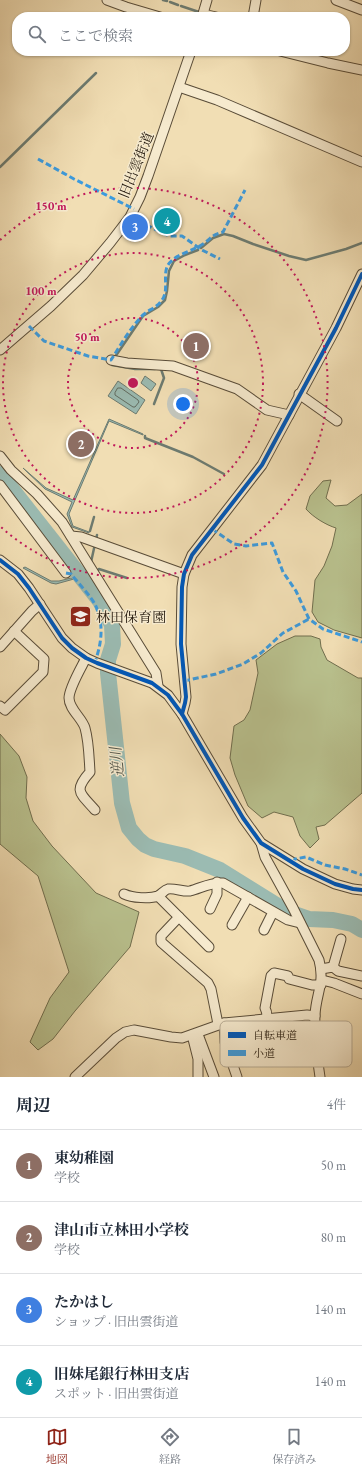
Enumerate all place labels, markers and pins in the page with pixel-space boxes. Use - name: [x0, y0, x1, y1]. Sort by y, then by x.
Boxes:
- pin: 4: [154, 206, 180, 236]
- pin: 3: [122, 212, 148, 242]
- pin: 1: [183, 331, 209, 361]
- centre of rings: [126, 376, 140, 390]
- pin: 2: [68, 429, 94, 459]
- school or university icon: 林田保育園: [68, 604, 94, 630]
- place label: 林田保育園: [96, 608, 166, 626]

